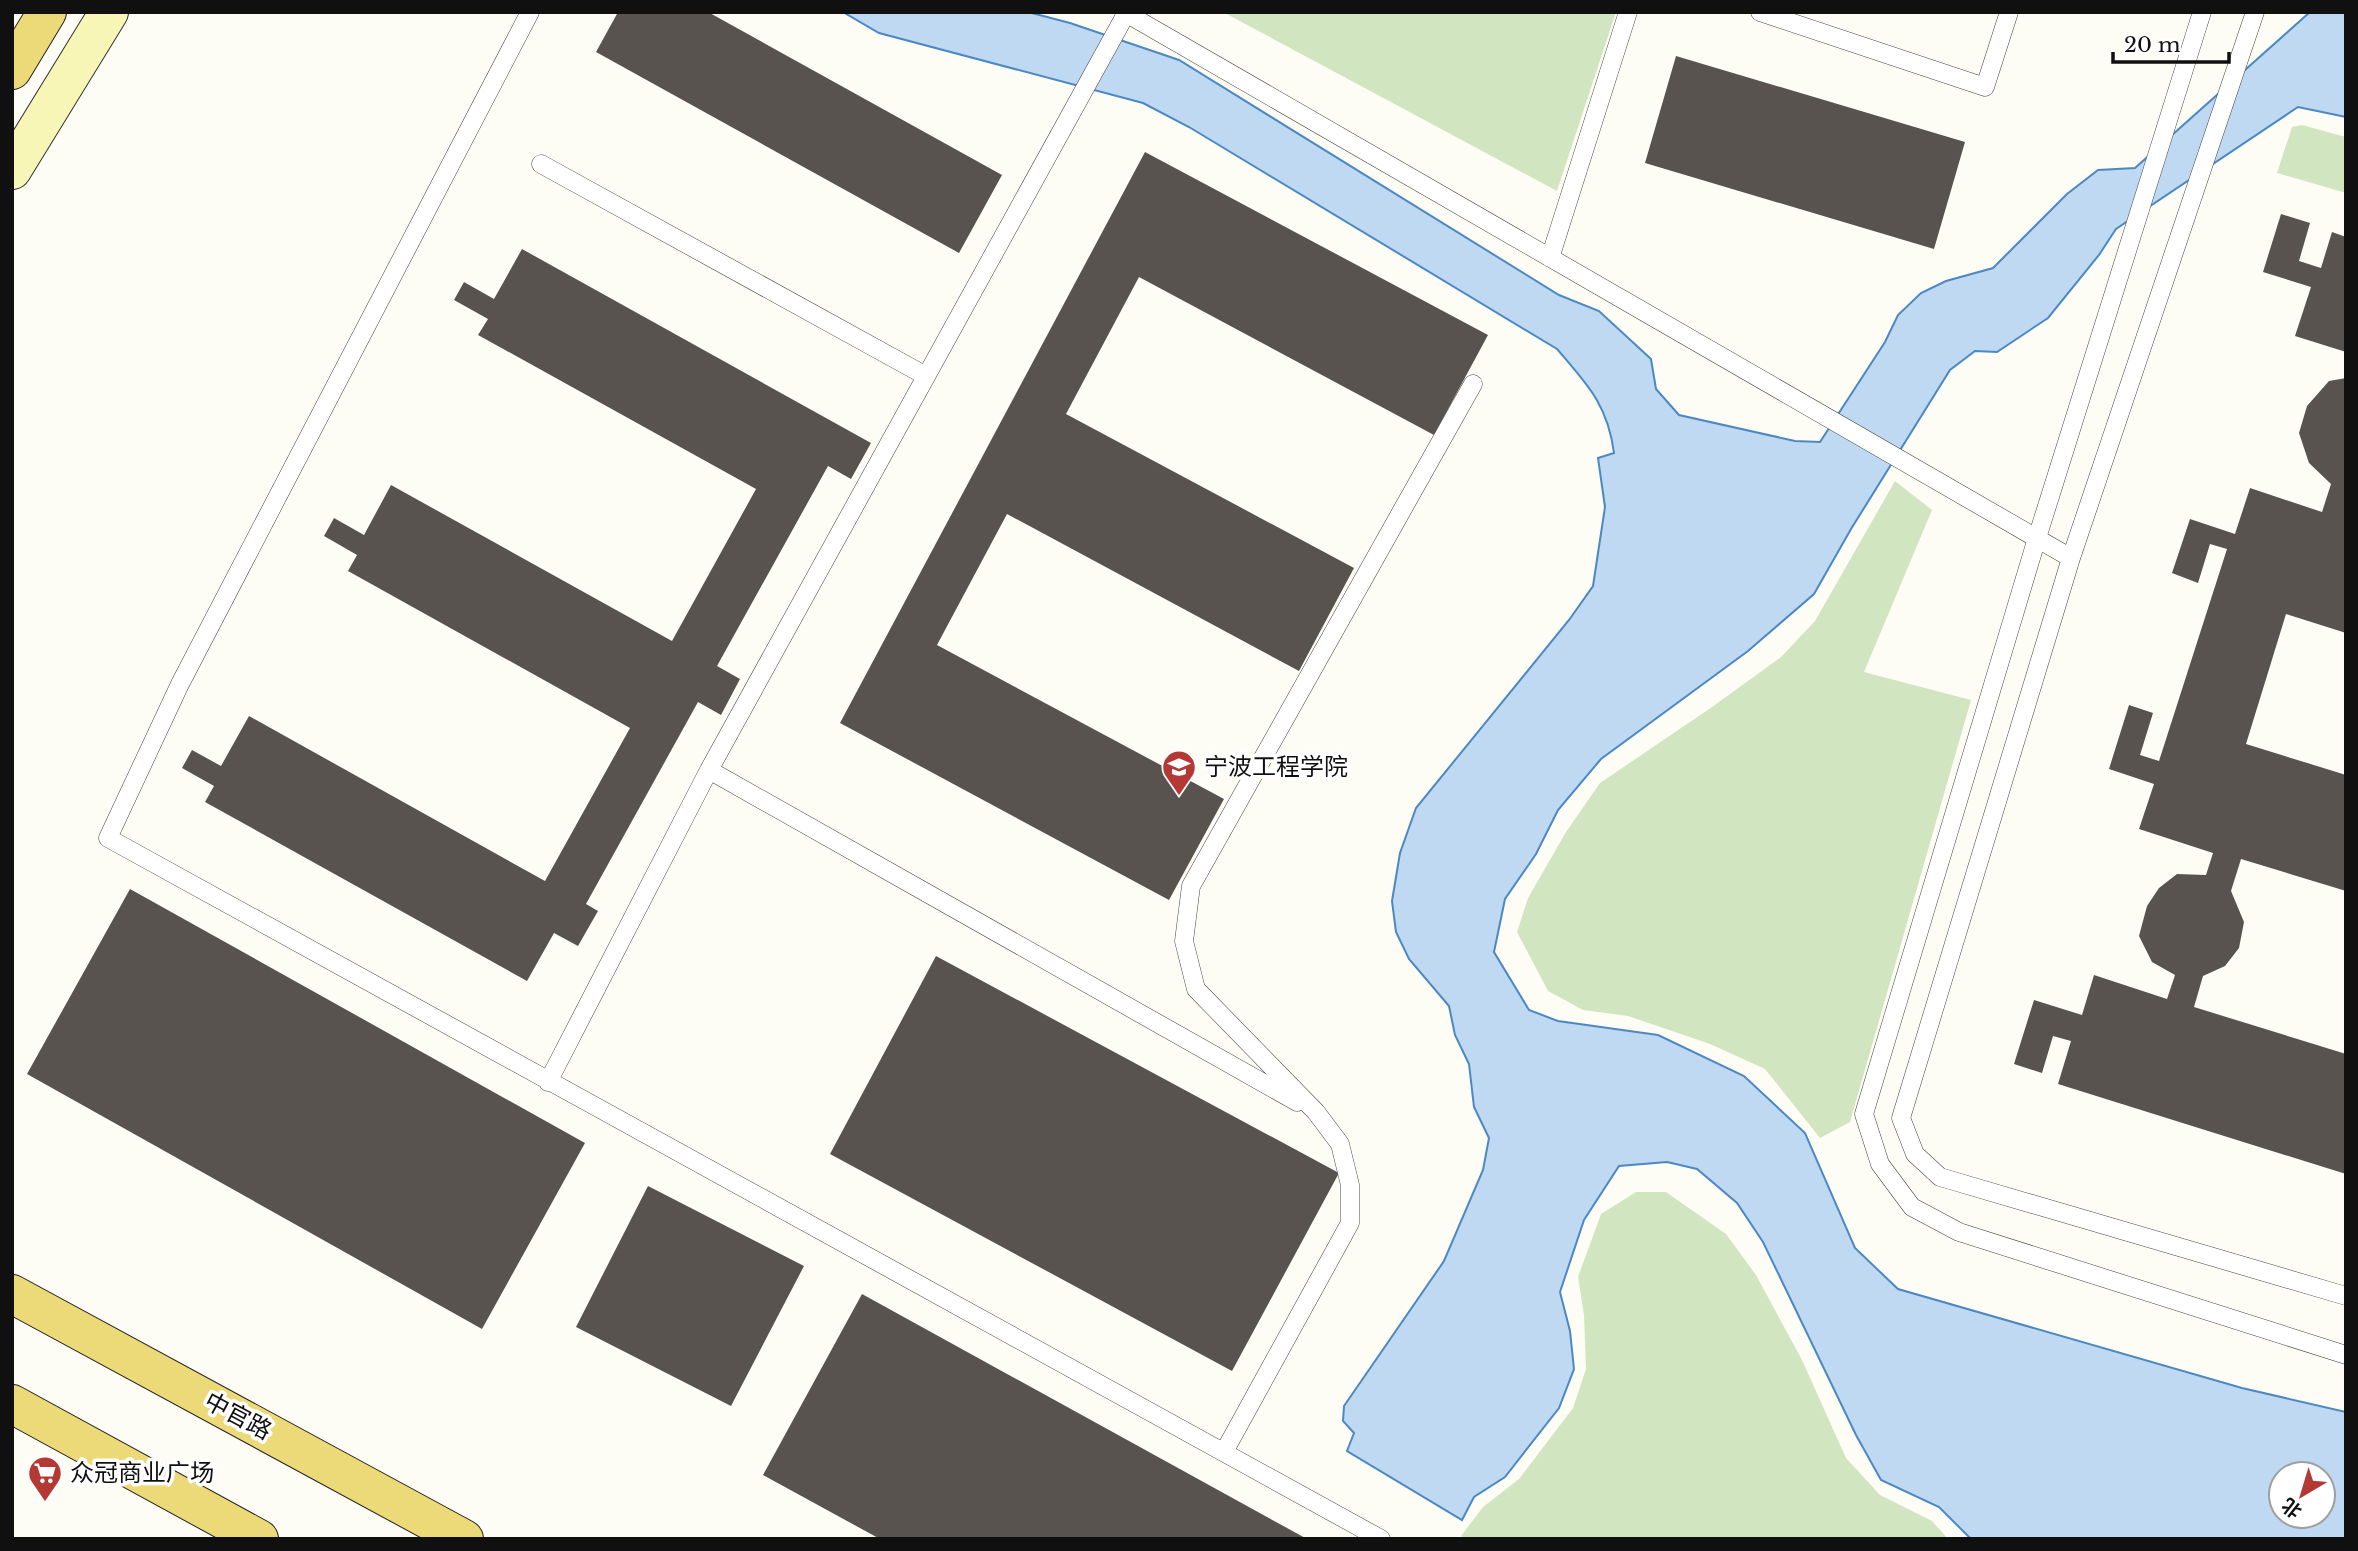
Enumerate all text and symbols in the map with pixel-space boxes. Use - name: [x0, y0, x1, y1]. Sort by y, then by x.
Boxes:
- scale bar: [2113, 21, 2228, 65]
- text: 20 m: [2124, 32, 2181, 58]
- school or university icon: 宁波工程学院: [1160, 748, 1198, 797]
- place label: 宁波工程学院: [1204, 752, 1348, 781]
- street label: 中官路: [200, 1386, 277, 1445]
- supermarket icon: 众冠商业广场: [26, 1454, 64, 1503]
- place label: 众冠商业广场: [70, 1458, 214, 1487]
- north arrow: [2267, 1460, 2337, 1530]
- text: 北: [2277, 1493, 2306, 1523]

